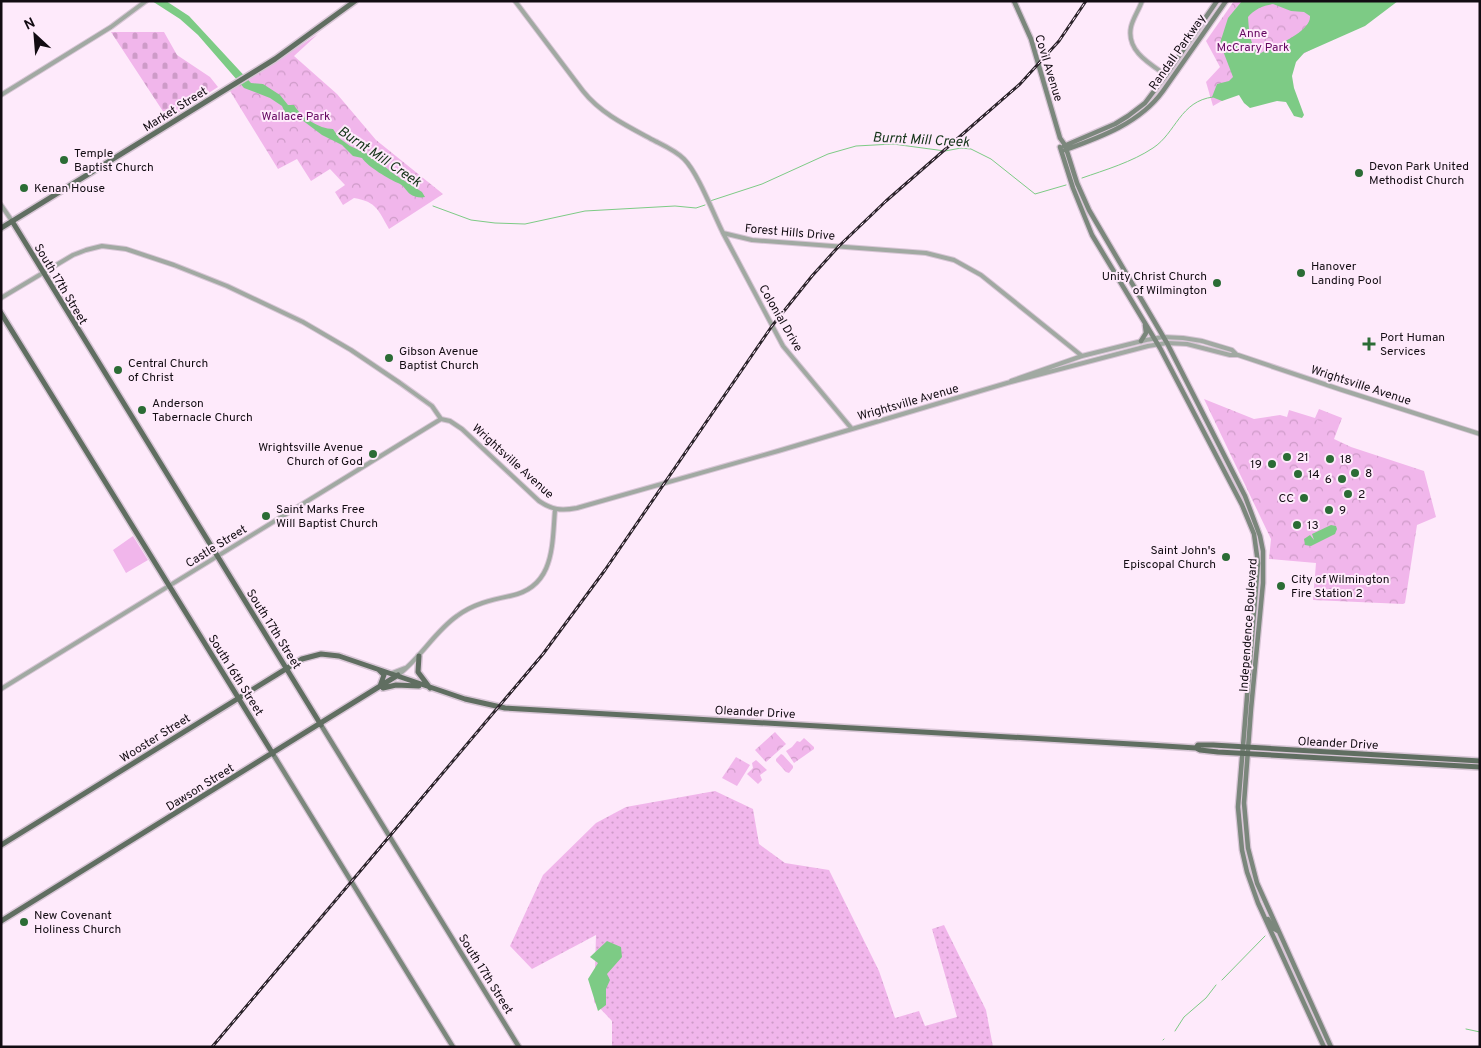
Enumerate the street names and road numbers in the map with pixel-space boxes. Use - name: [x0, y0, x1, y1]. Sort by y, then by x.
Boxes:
- street label: Randall Parkway: [1146, 11, 1210, 94]
- street label: Covil Avenue: [1030, 33, 1066, 104]
- street label: Market Street: [140, 84, 211, 136]
- street label: Forest Hills Drive: [744, 221, 836, 245]
- street label: South 17th Street: [30, 241, 91, 328]
- street label: Colonial Drive: [755, 282, 806, 355]
- street label: Wrightsville Avenue: [1308, 362, 1413, 410]
- street label: Wrightsville Avenue: [856, 381, 961, 425]
- street label: Wrightsville Avenue: [468, 421, 557, 503]
- street label: Castle Street: [183, 522, 250, 572]
- street label: Independence Boulevard: [1236, 558, 1262, 692]
- street label: South 17th Street: [242, 586, 304, 673]
- street label: South 16th Street: [204, 632, 267, 719]
- street label: Oleander Drive: [714, 703, 796, 723]
- street label: Wooster Street: [117, 711, 194, 767]
- street label: Oleander Drive: [1297, 734, 1379, 754]
- street label: Dawson Street: [163, 761, 238, 815]
- street label: South 17th Street: [454, 931, 516, 1018]

